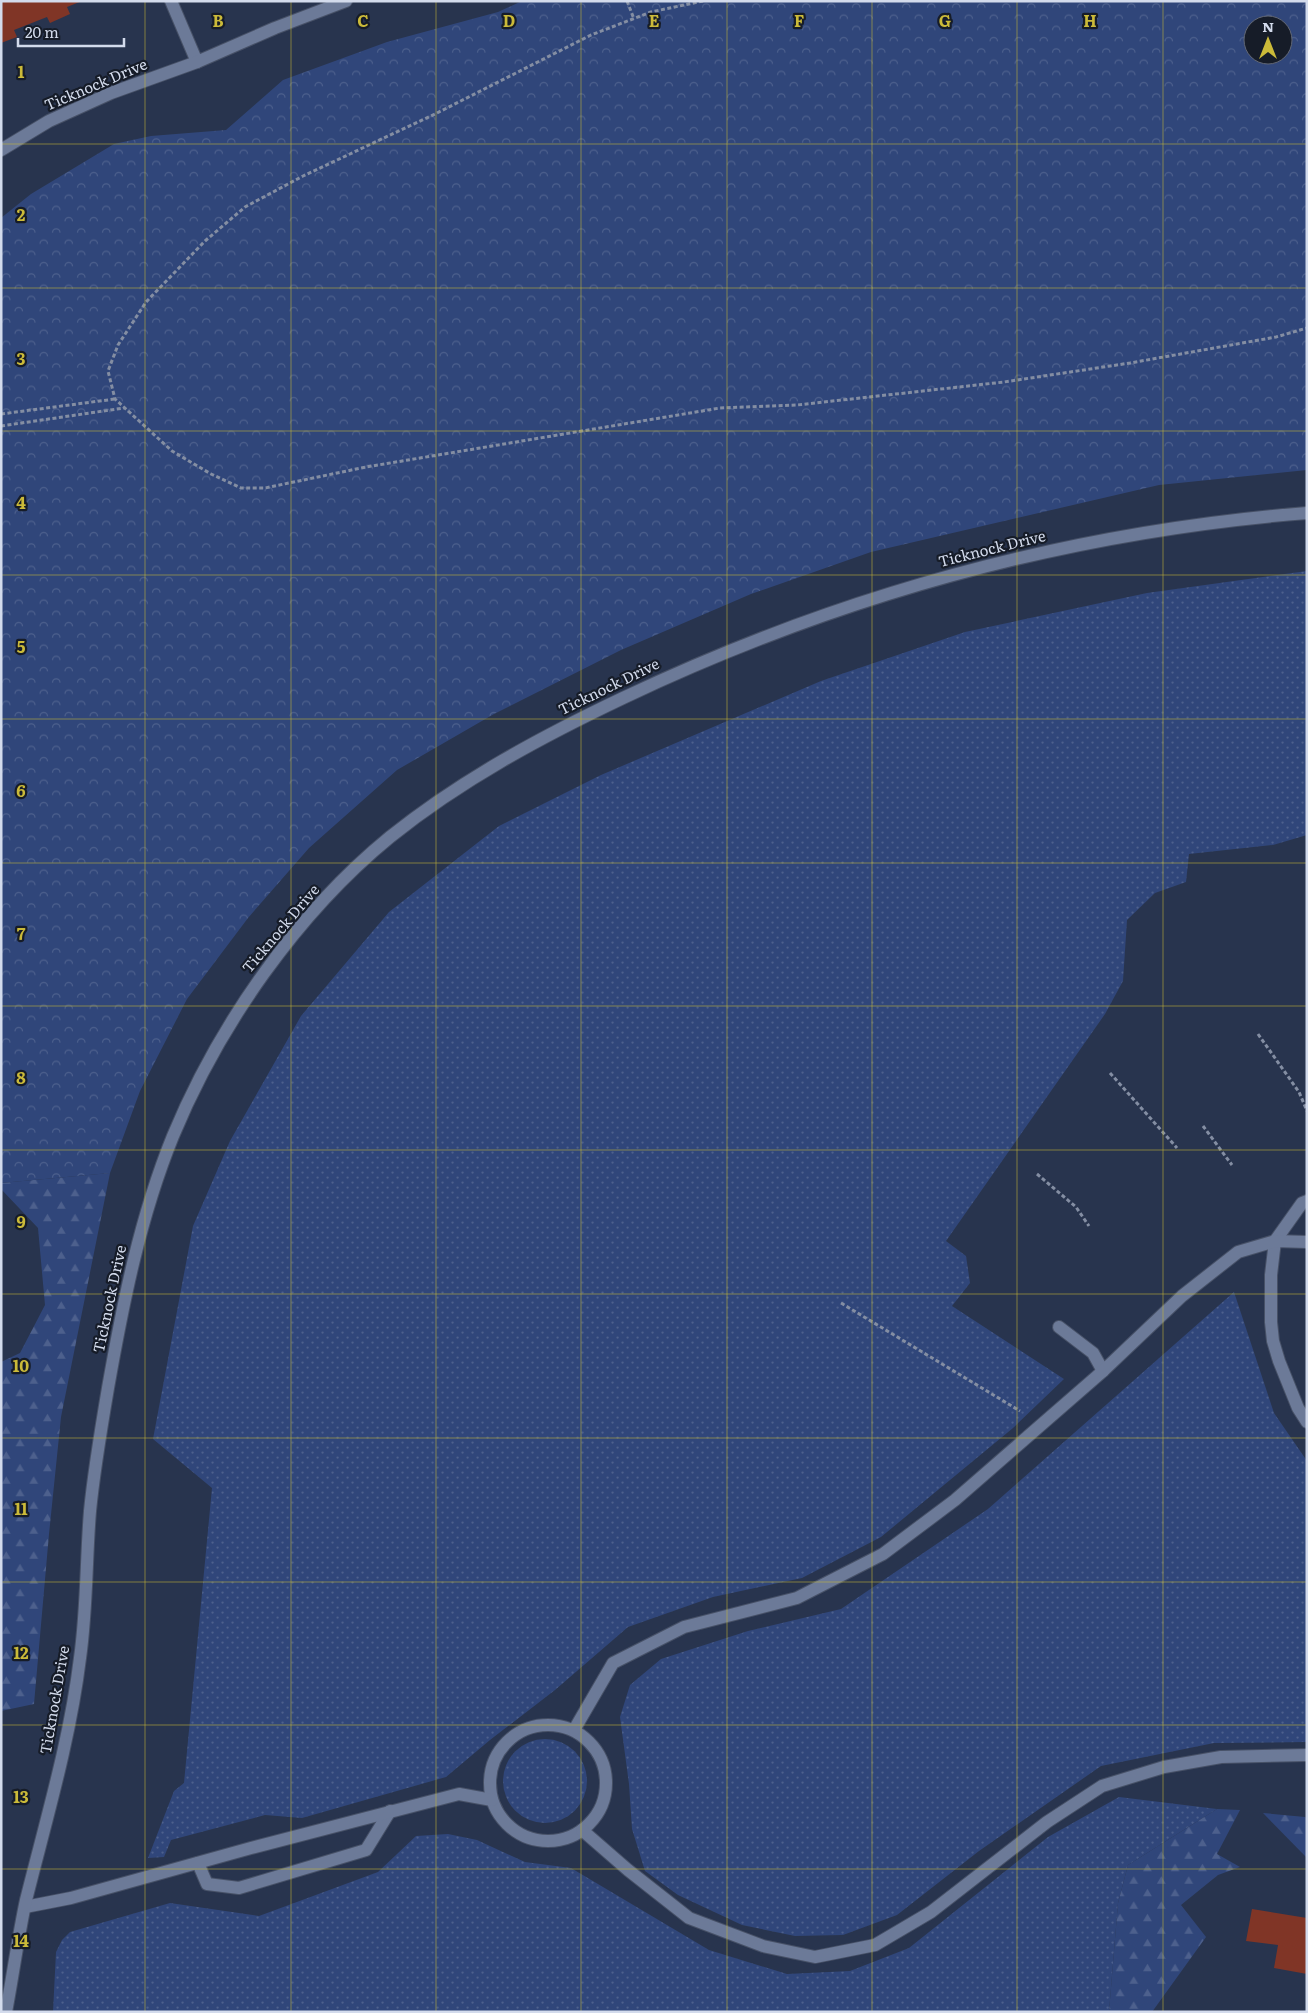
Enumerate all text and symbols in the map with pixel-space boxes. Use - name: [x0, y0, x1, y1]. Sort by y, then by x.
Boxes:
- text: B: [212, 8, 224, 32]
- text: C: [357, 8, 369, 32]
- text: D: [503, 8, 515, 32]
- text: E: [649, 8, 660, 32]
- text: F: [794, 8, 804, 32]
- text: G: [939, 8, 951, 32]
- text: H: [1083, 8, 1097, 32]
- scale bar: [18, 15, 124, 47]
- north arrow: [1243, 15, 1293, 65]
- text: N: [1262, 16, 1274, 36]
- text: 20 m: [25, 20, 59, 43]
- street label: Ticknock Drive: [40, 51, 151, 116]
- text: 1: [18, 59, 25, 83]
- text: 2: [17, 202, 26, 226]
- text: 3: [17, 346, 26, 370]
- text: 4: [16, 490, 26, 514]
- street label: Ticknock Drive: [936, 523, 1048, 572]
- text: 5: [17, 634, 26, 658]
- street label: Ticknock Drive: [554, 651, 663, 720]
- text: 6: [16, 778, 26, 802]
- street label: Ticknock Drive: [236, 878, 324, 978]
- text: 7: [17, 921, 26, 945]
- text: 8: [16, 1065, 26, 1089]
- text: 9: [16, 1209, 26, 1233]
- street label: Ticknock Drive: [86, 1242, 131, 1355]
- text: 10: [13, 1353, 29, 1377]
- text: 11: [14, 1496, 28, 1520]
- text: 12: [13, 1640, 29, 1664]
- street label: Ticknock Drive: [33, 1643, 74, 1756]
- text: 13: [13, 1784, 29, 1808]
- text: 14: [13, 1928, 29, 1952]

